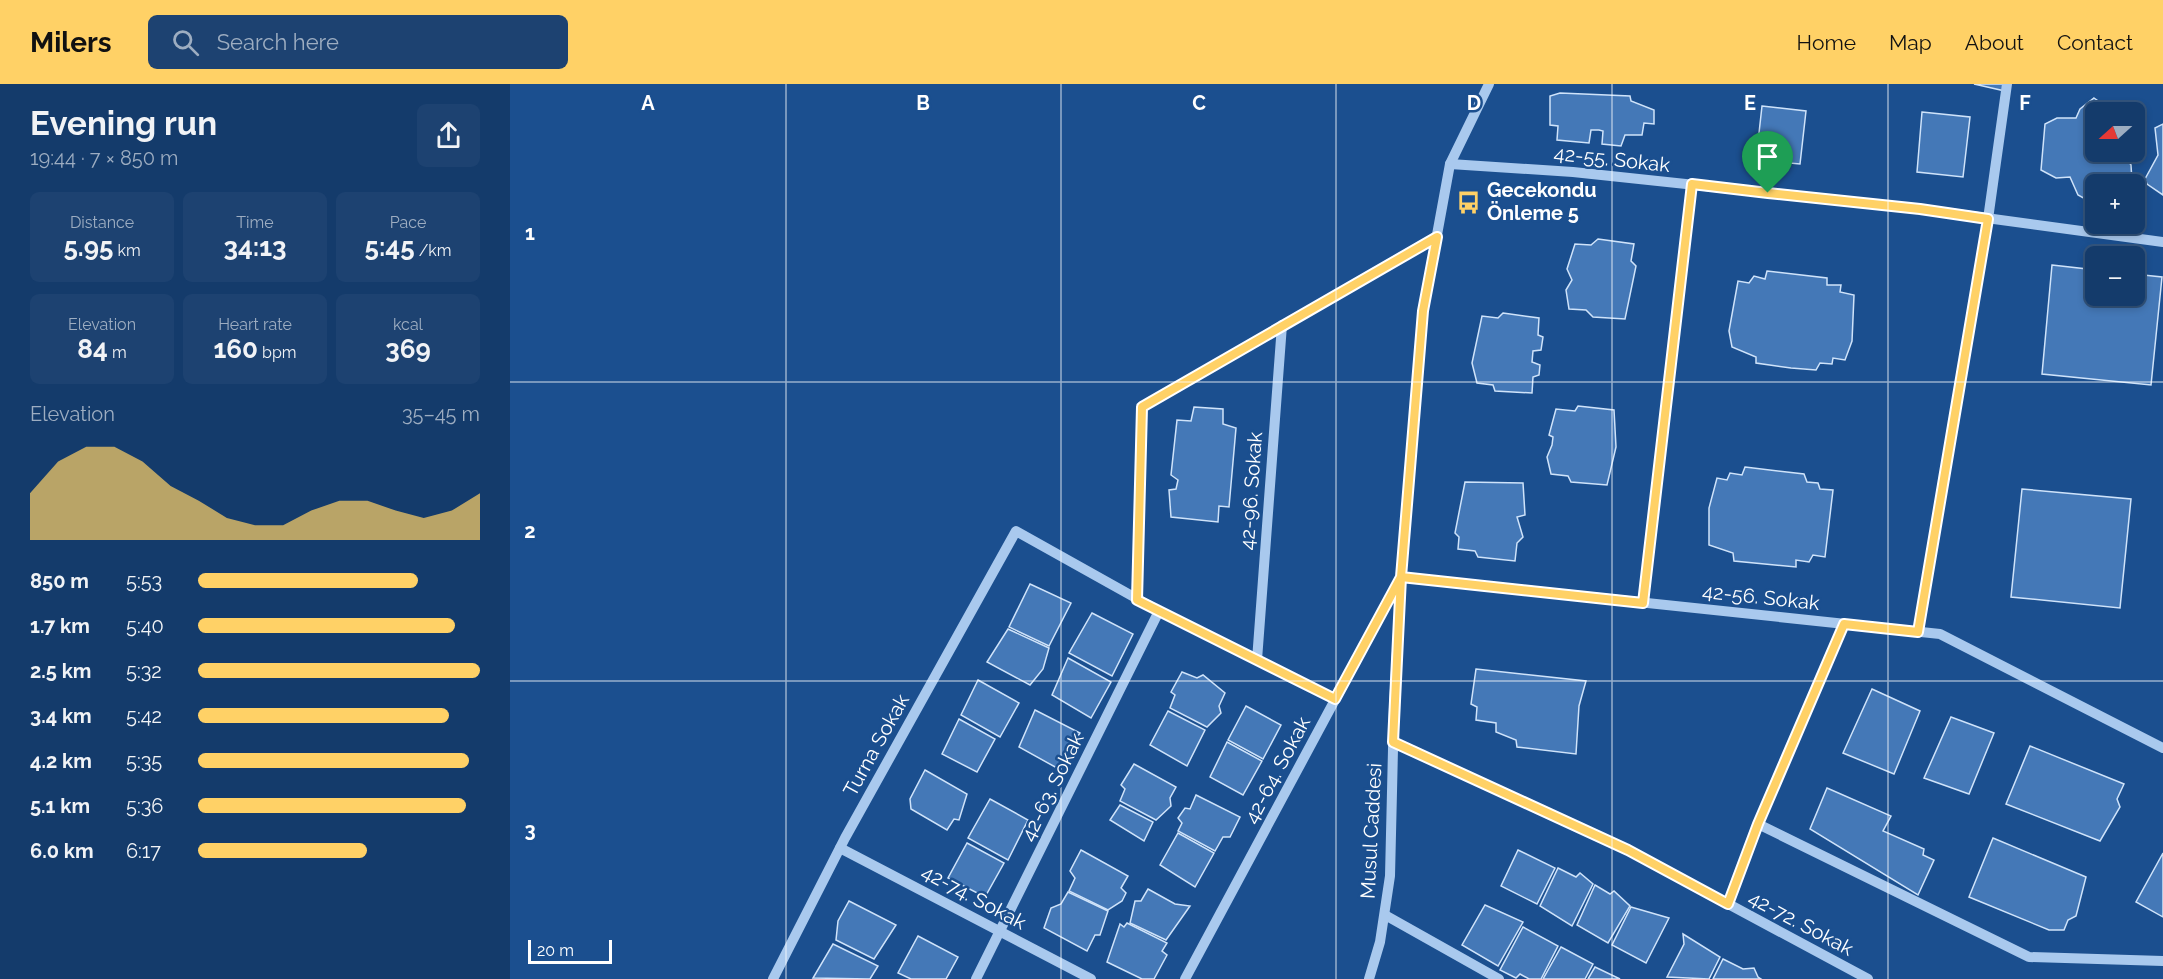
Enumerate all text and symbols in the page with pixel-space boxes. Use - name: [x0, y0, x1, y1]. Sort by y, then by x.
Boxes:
- search box: [148, 15, 568, 69]
- text: Milers: [30, 26, 112, 59]
- icon: search: [169, 26, 202, 59]
- text: Search here: [217, 29, 339, 55]
- text: Home: [1797, 30, 1856, 55]
- text: Map: [1889, 30, 1932, 55]
- text: About: [1965, 30, 2024, 55]
- text: Contact: [2057, 30, 2133, 55]
- text: A: [641, 91, 655, 115]
- text: B: [916, 91, 930, 115]
- text: C: [1192, 91, 1206, 115]
- text: D: [1467, 91, 1481, 115]
- text: E: [1744, 91, 1756, 115]
- text: F: [2019, 91, 2031, 115]
- north arrow: [2085, 102, 2145, 162]
- map controls: [2085, 102, 2145, 306]
- text: Evening run: [30, 104, 217, 143]
- button: share: [417, 104, 480, 167]
- pin: [1742, 131, 1793, 193]
- icon: arrive: [1751, 140, 1784, 173]
- street label: 42-55. Sokak: [1553, 141, 1672, 177]
- text: 19:44 · 7 × 850 m: [30, 146, 178, 170]
- button: +: [2085, 174, 2145, 234]
- place label: Gecekondu Önleme 5: [1487, 178, 1597, 225]
- bus stop icon: Gecekondu Önleme 5: [1456, 189, 1482, 215]
- text: Distance: [70, 213, 134, 232]
- text: Time: [236, 213, 274, 232]
- text: Pace: [390, 213, 426, 232]
- text: 1: [525, 221, 535, 245]
- text: 5.95: [63, 232, 113, 262]
- text: 34:13: [223, 232, 287, 262]
- text: 5:45: [364, 232, 415, 262]
- text: km: [113, 241, 141, 260]
- text: /km: [415, 241, 452, 260]
- button: −: [2085, 246, 2145, 306]
- text: Elevation: [68, 315, 136, 334]
- text: Heart rate: [218, 315, 292, 334]
- text: kcal: [393, 315, 423, 334]
- text: 84: [77, 334, 108, 364]
- text: 160: [213, 334, 258, 364]
- text: 369: [385, 334, 431, 364]
- text: m: [108, 343, 127, 362]
- text: bpm: [258, 343, 297, 362]
- text: Elevation: [30, 402, 115, 426]
- text: 35–45 m: [402, 402, 480, 426]
- street label: 42-96. Sokak: [1235, 431, 1267, 551]
- text: 2: [524, 519, 536, 543]
- text: 850 m: [30, 569, 89, 593]
- text: 5:53: [126, 569, 162, 593]
- street label: 42-56. Sokak: [1701, 579, 1821, 615]
- text: 1.7 km: [30, 614, 90, 638]
- text: 5:40: [126, 614, 164, 638]
- text: 2.5 km: [30, 659, 91, 683]
- text: 5:32: [126, 659, 162, 683]
- street label: Turna Sokak: [838, 689, 914, 800]
- text: 3.4 km: [30, 704, 92, 728]
- text: 5:42: [126, 704, 162, 728]
- street label: 42-64. Sokak: [1239, 712, 1315, 828]
- street label: 42-63. Sokak: [1015, 729, 1089, 845]
- text: 4.2 km: [30, 749, 92, 773]
- text: 5:35: [126, 749, 162, 773]
- street label: Musul Caddesi: [1355, 762, 1387, 900]
- text: 5.1 km: [30, 794, 90, 818]
- text: 5:36: [126, 794, 163, 818]
- text: 3: [524, 818, 536, 842]
- text: 6.0 km: [30, 839, 94, 863]
- text: 6:17: [126, 839, 161, 863]
- street label: 42-74. Sokak: [918, 860, 1031, 935]
- street label: 42-72. Sokak: [1745, 885, 1858, 961]
- scale bar: [528, 937, 612, 964]
- text: 20 m: [537, 941, 574, 960]

